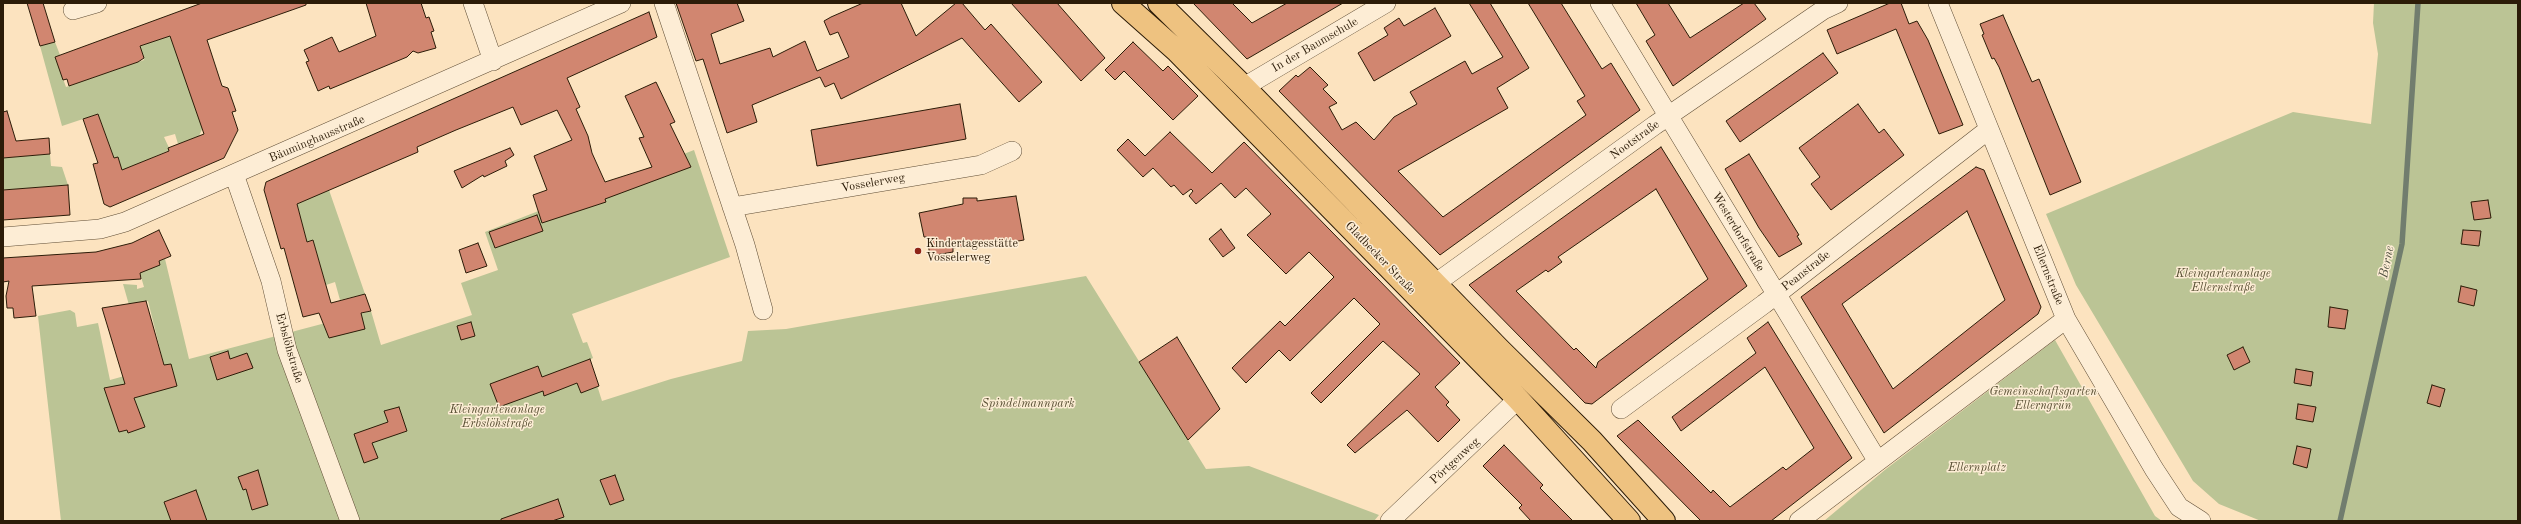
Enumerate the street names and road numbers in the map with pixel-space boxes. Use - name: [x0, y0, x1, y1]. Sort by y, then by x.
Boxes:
- street label: In der Baumschule: [1269, 15, 1361, 75]
- street label: Bäuminghausstraße: [267, 112, 367, 166]
- street label: Nootstraße: [1608, 117, 1662, 163]
- street label: Vosselerweg: [840, 170, 906, 196]
- street label: Westerdorfstraße: [1709, 190, 1767, 274]
- street label: Gladbecker Straße: [1342, 219, 1418, 297]
- street label: Ellernstraße: [2029, 243, 2067, 307]
- street label: Peanstraße: [1779, 248, 1833, 294]
- street label: Erbslöhstraße: [272, 311, 306, 385]
- street label: Pörtgenweg: [1427, 434, 1483, 488]

